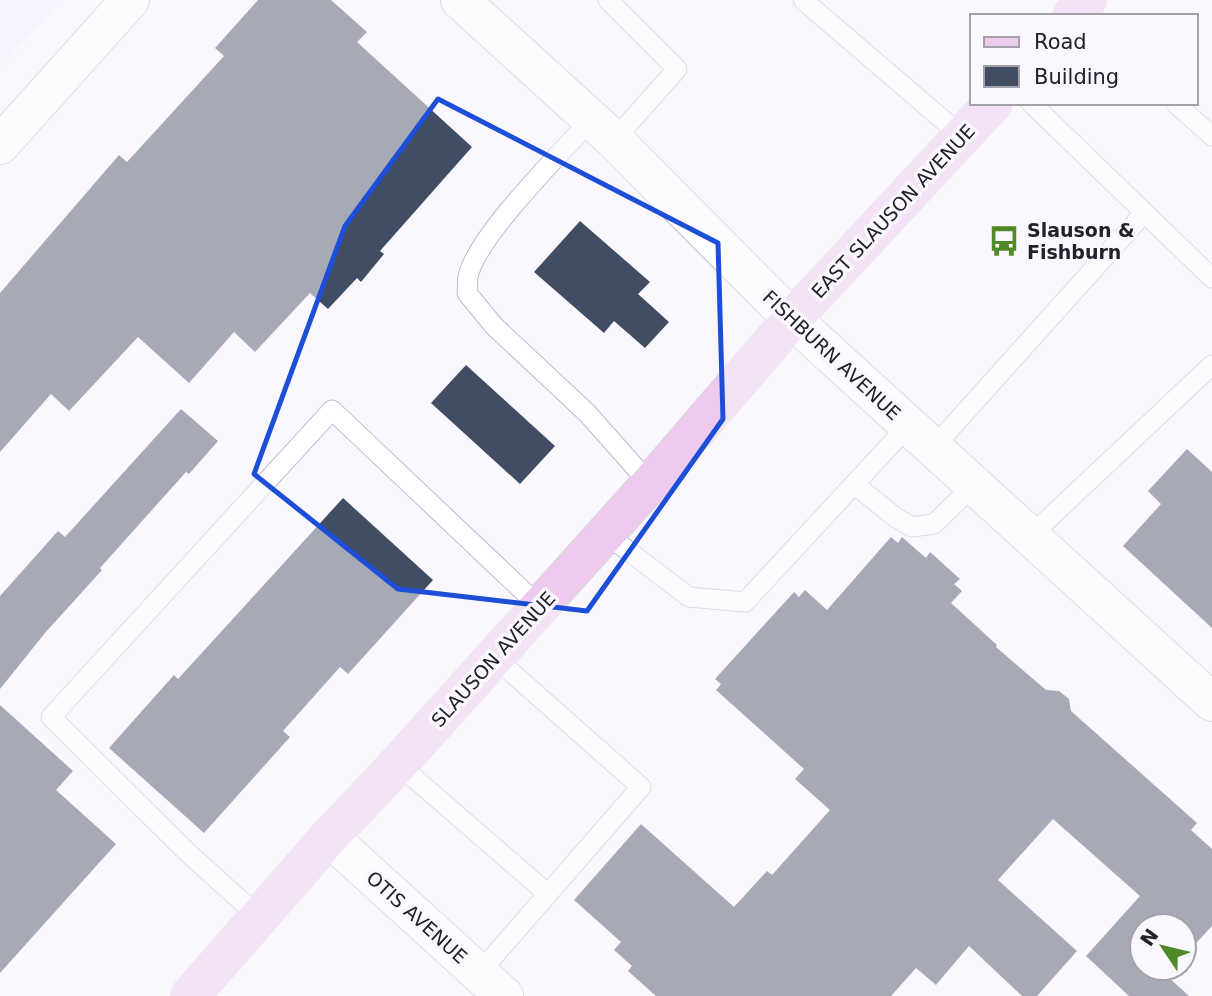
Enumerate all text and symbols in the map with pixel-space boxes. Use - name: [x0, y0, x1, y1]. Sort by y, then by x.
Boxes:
- legend: [970, 14, 1198, 105]
- text: Road: [1034, 30, 1087, 54]
- text: Building: [1034, 65, 1119, 89]
- street label: EAST SLAUSON AVENUE: [807, 120, 979, 302]
- place label: Slauson & Fishburn: [1027, 219, 1135, 263]
- bus stop icon: Slauson & Fishburn: [987, 224, 1021, 258]
- street label: FISHBURN AVENUE: [759, 286, 905, 424]
- street label: SLAUSON AVENUE: [427, 587, 559, 731]
- street label: OTIS AVENUE: [362, 866, 472, 968]
- north arrow: [1128, 912, 1198, 982]
- text: N: [1136, 924, 1163, 950]

